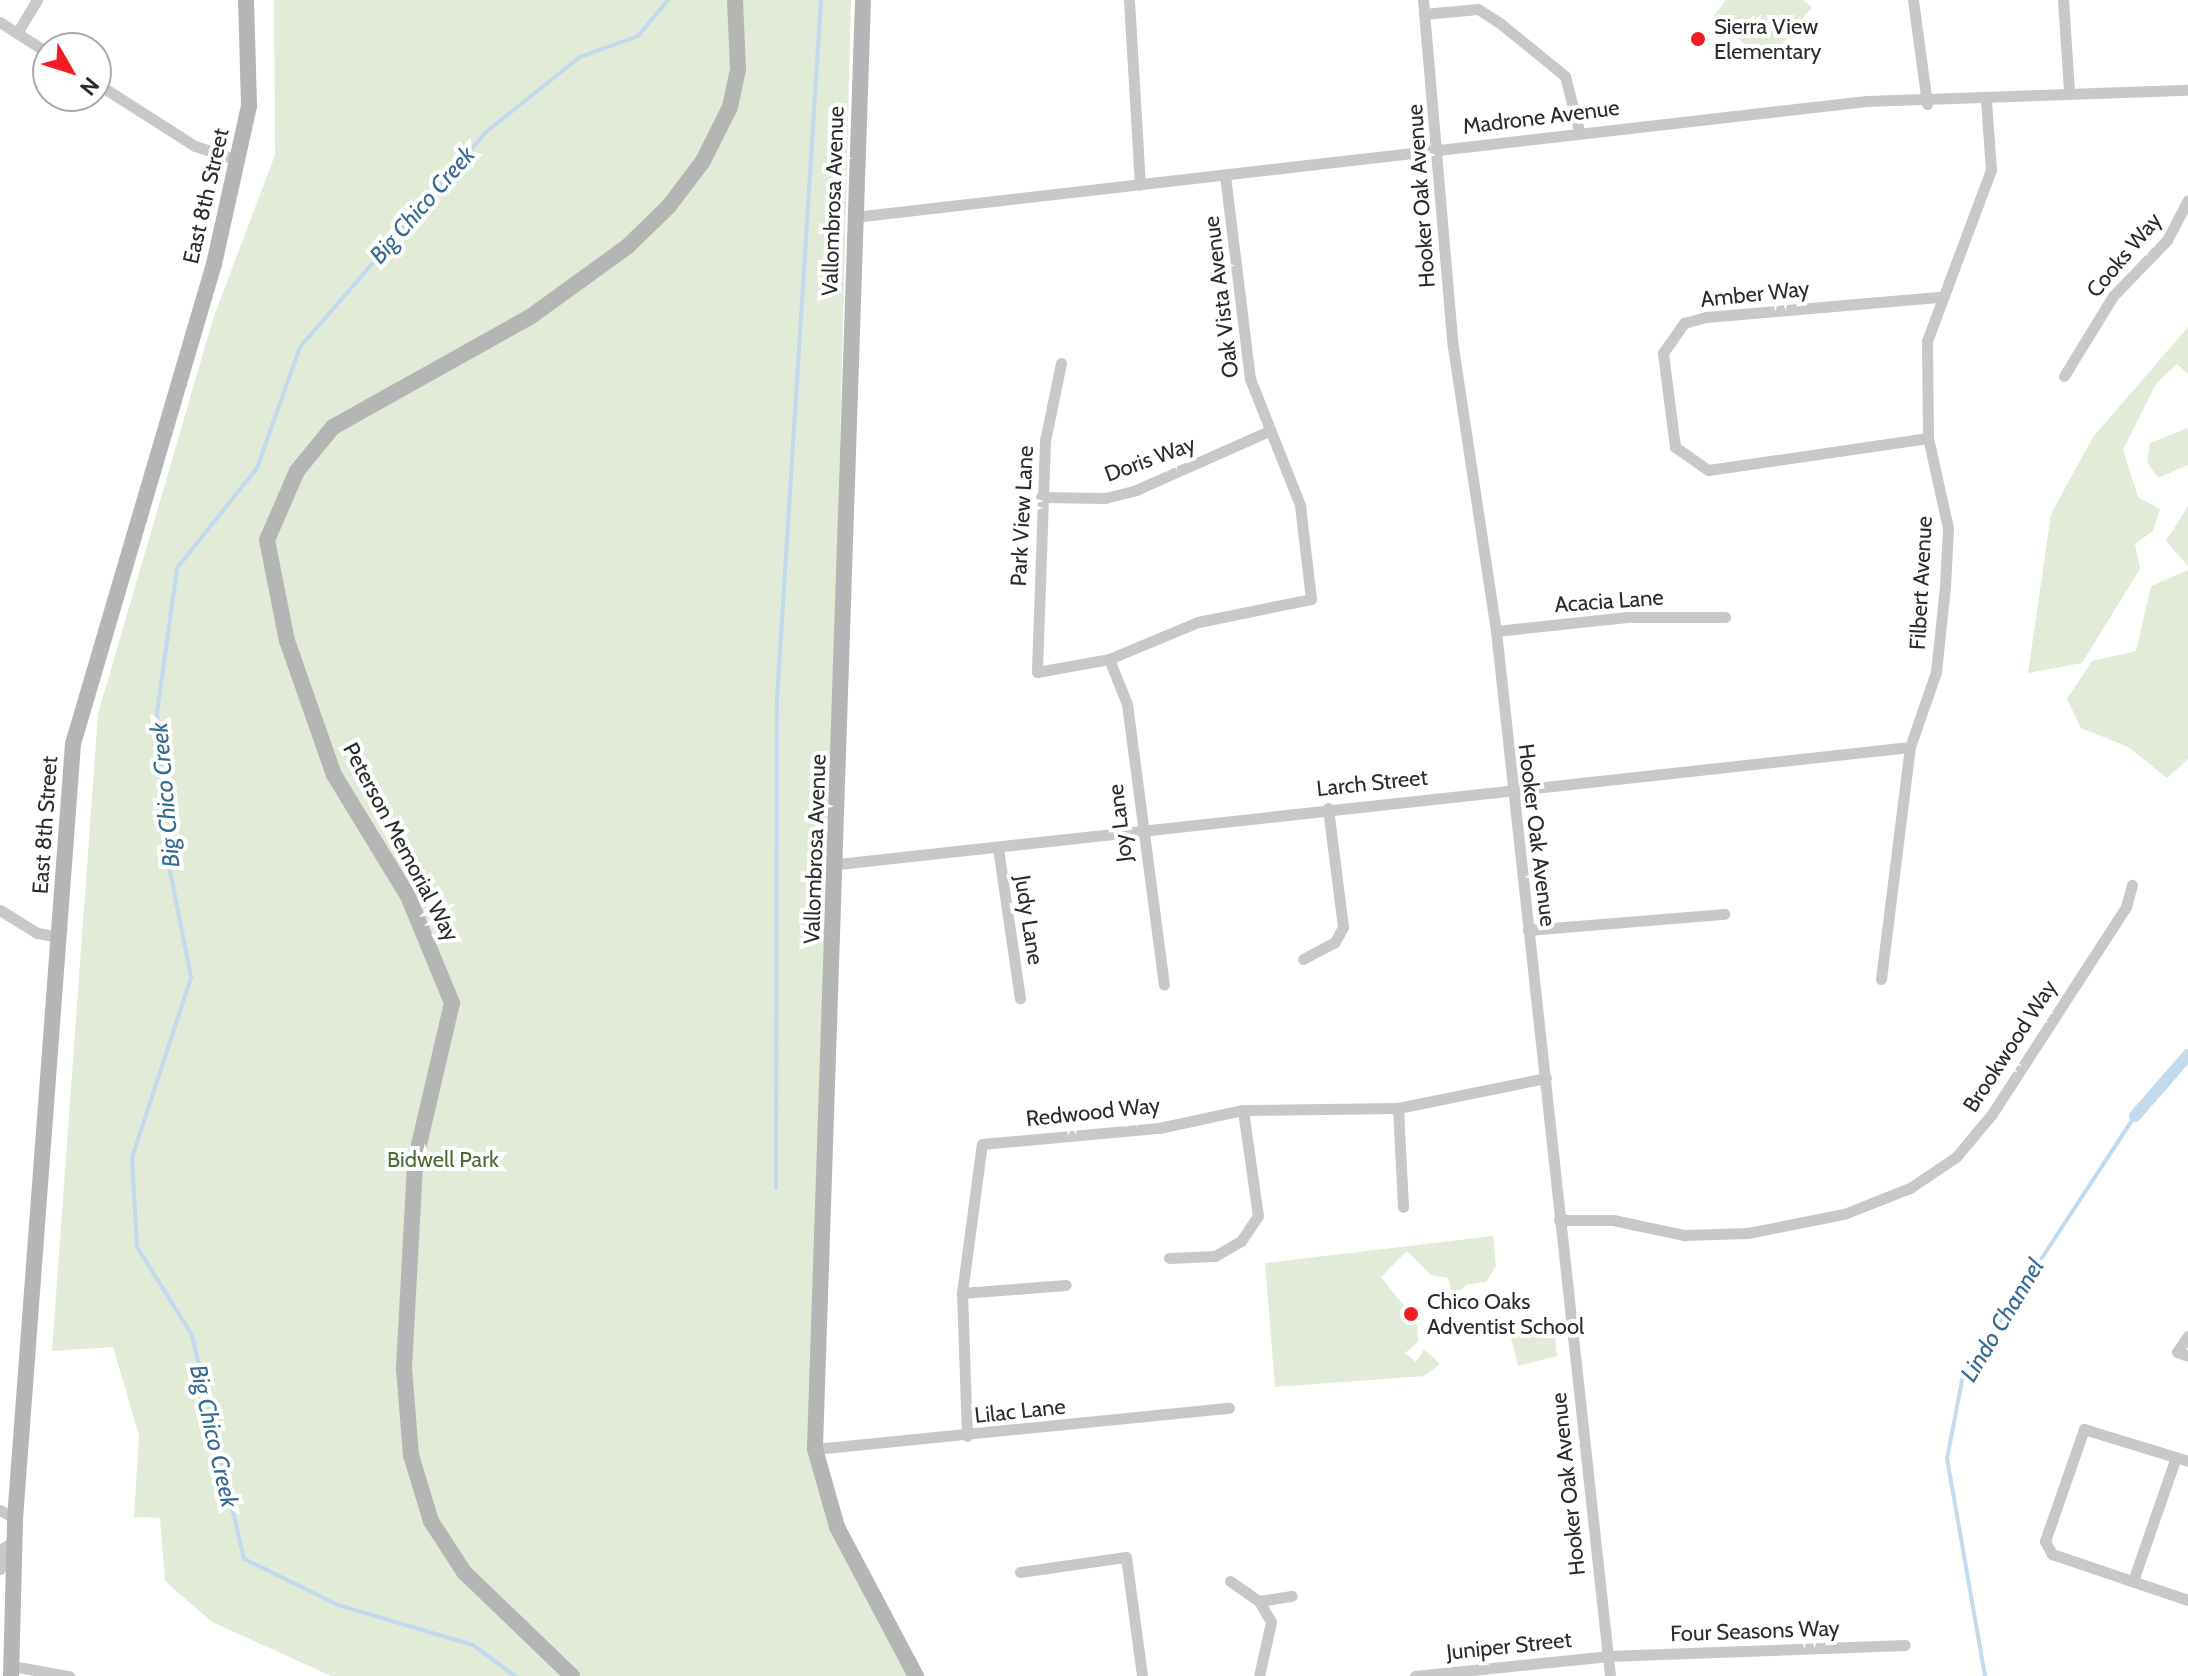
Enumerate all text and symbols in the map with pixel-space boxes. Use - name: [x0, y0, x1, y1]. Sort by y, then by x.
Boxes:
- place label: Sierra View Elementary: [1714, 13, 1821, 64]
- marker: Sierra View Elementary: [1689, 30, 1707, 48]
- north arrow: [32, 32, 112, 112]
- text: N: [74, 72, 105, 101]
- street label: Madrone Avenue: [1461, 94, 1621, 140]
- street label: Hooker Oak Avenue: [1401, 103, 1441, 289]
- street label: Vallombrosa Avenue: [816, 106, 850, 296]
- street label: East 8th Street: [178, 126, 234, 266]
- water label: Big Chico Creek: [363, 141, 481, 269]
- street label: Cooks Way: [2081, 207, 2167, 303]
- street label: Oak Vista Avenue: [1198, 215, 1244, 379]
- street label: Amber Way: [1699, 275, 1811, 313]
- street label: Doris Way: [1101, 430, 1199, 488]
- street label: Park View Lane: [1005, 445, 1039, 587]
- street label: Filbert Avenue: [1904, 516, 1938, 650]
- street label: Acacia Lane: [1554, 584, 1664, 618]
- water label: Big Chico Creek: [144, 721, 186, 869]
- street label: Peterson Memorial Way: [337, 738, 465, 946]
- street label: Hooker Oak Avenue: [1513, 742, 1561, 928]
- street label: Vallombrosa Avenue: [798, 754, 832, 944]
- street label: East 8th Street: [27, 755, 63, 895]
- street label: Larch Street: [1315, 764, 1429, 802]
- street label: Joy Lane: [1102, 783, 1138, 863]
- street label: Judy Lane: [1009, 873, 1049, 967]
- street label: Brookwood Way: [1958, 975, 2062, 1117]
- street label: Redwood Way: [1025, 1092, 1161, 1132]
- park label: Bidwell Park: [387, 1147, 499, 1173]
- water label: Lindo Channel: [1954, 1253, 2050, 1387]
- place label: Chico Oaks Adventist School: [1427, 1288, 1584, 1340]
- marker: Chico Oaks Adventist School: [1402, 1305, 1420, 1323]
- water label: Big Chico Creek: [184, 1362, 244, 1510]
- street label: Hooker Oak Avenue: [1545, 1391, 1591, 1577]
- street label: Lilac Lane: [973, 1393, 1067, 1429]
- street label: Four Seasons Way: [1670, 1615, 1840, 1647]
- street label: Juniper Street: [1445, 1626, 1573, 1666]

